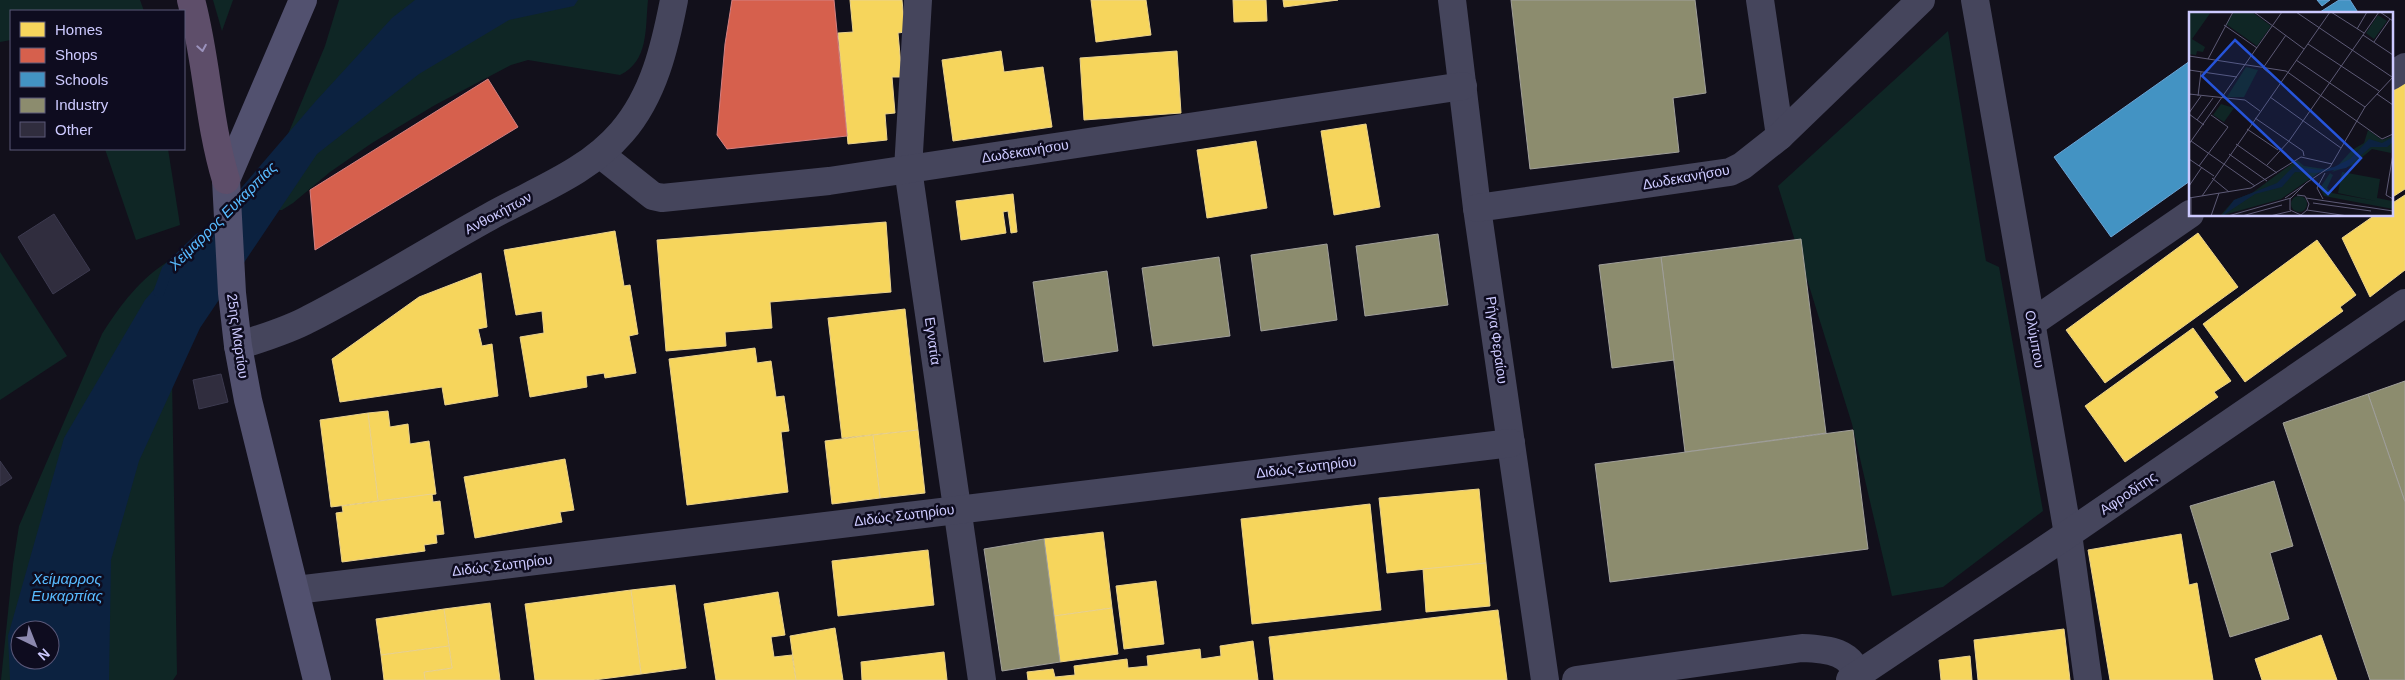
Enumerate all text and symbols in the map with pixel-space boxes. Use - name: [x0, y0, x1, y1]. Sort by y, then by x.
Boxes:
- legend: [10, 10, 185, 150]
- inset map: [2189, 12, 2392, 216]
- text: Homes: [55, 21, 103, 38]
- one-way arrow: [196, 43, 206, 52]
- text: Shops: [55, 46, 98, 63]
- text: Schools: [55, 71, 108, 88]
- text: Industry: [55, 96, 109, 113]
- text: Other: [55, 121, 93, 138]
- street label: Δωδεκανήσου: [980, 136, 1070, 166]
- water label: Χείμαρρος Ευκαρπίας: [165, 158, 281, 274]
- street label: Δωδεκανήσου: [1641, 161, 1731, 193]
- street label: Ανθοκήπων: [462, 189, 534, 237]
- street label: 25ης Μαρτίου: [224, 292, 252, 380]
- street label: Ρήγα Φεραίου: [1483, 295, 1511, 385]
- street label: Ολύμπου: [2022, 309, 2048, 369]
- street label: Εγνατία: [922, 316, 944, 366]
- street label: Διδώς Σωτηρίου: [1255, 453, 1357, 481]
- street label: Αφροδίτης: [2097, 468, 2160, 518]
- street label: Διδώς Σωτηρίου: [853, 501, 955, 529]
- street label: Διδώς Σωτηρίου: [451, 551, 553, 579]
- water label: Χείμαρρος Ευκαρπίας: [31, 570, 104, 604]
- north arrow: [10, 620, 60, 670]
- text: N: [35, 645, 53, 664]

